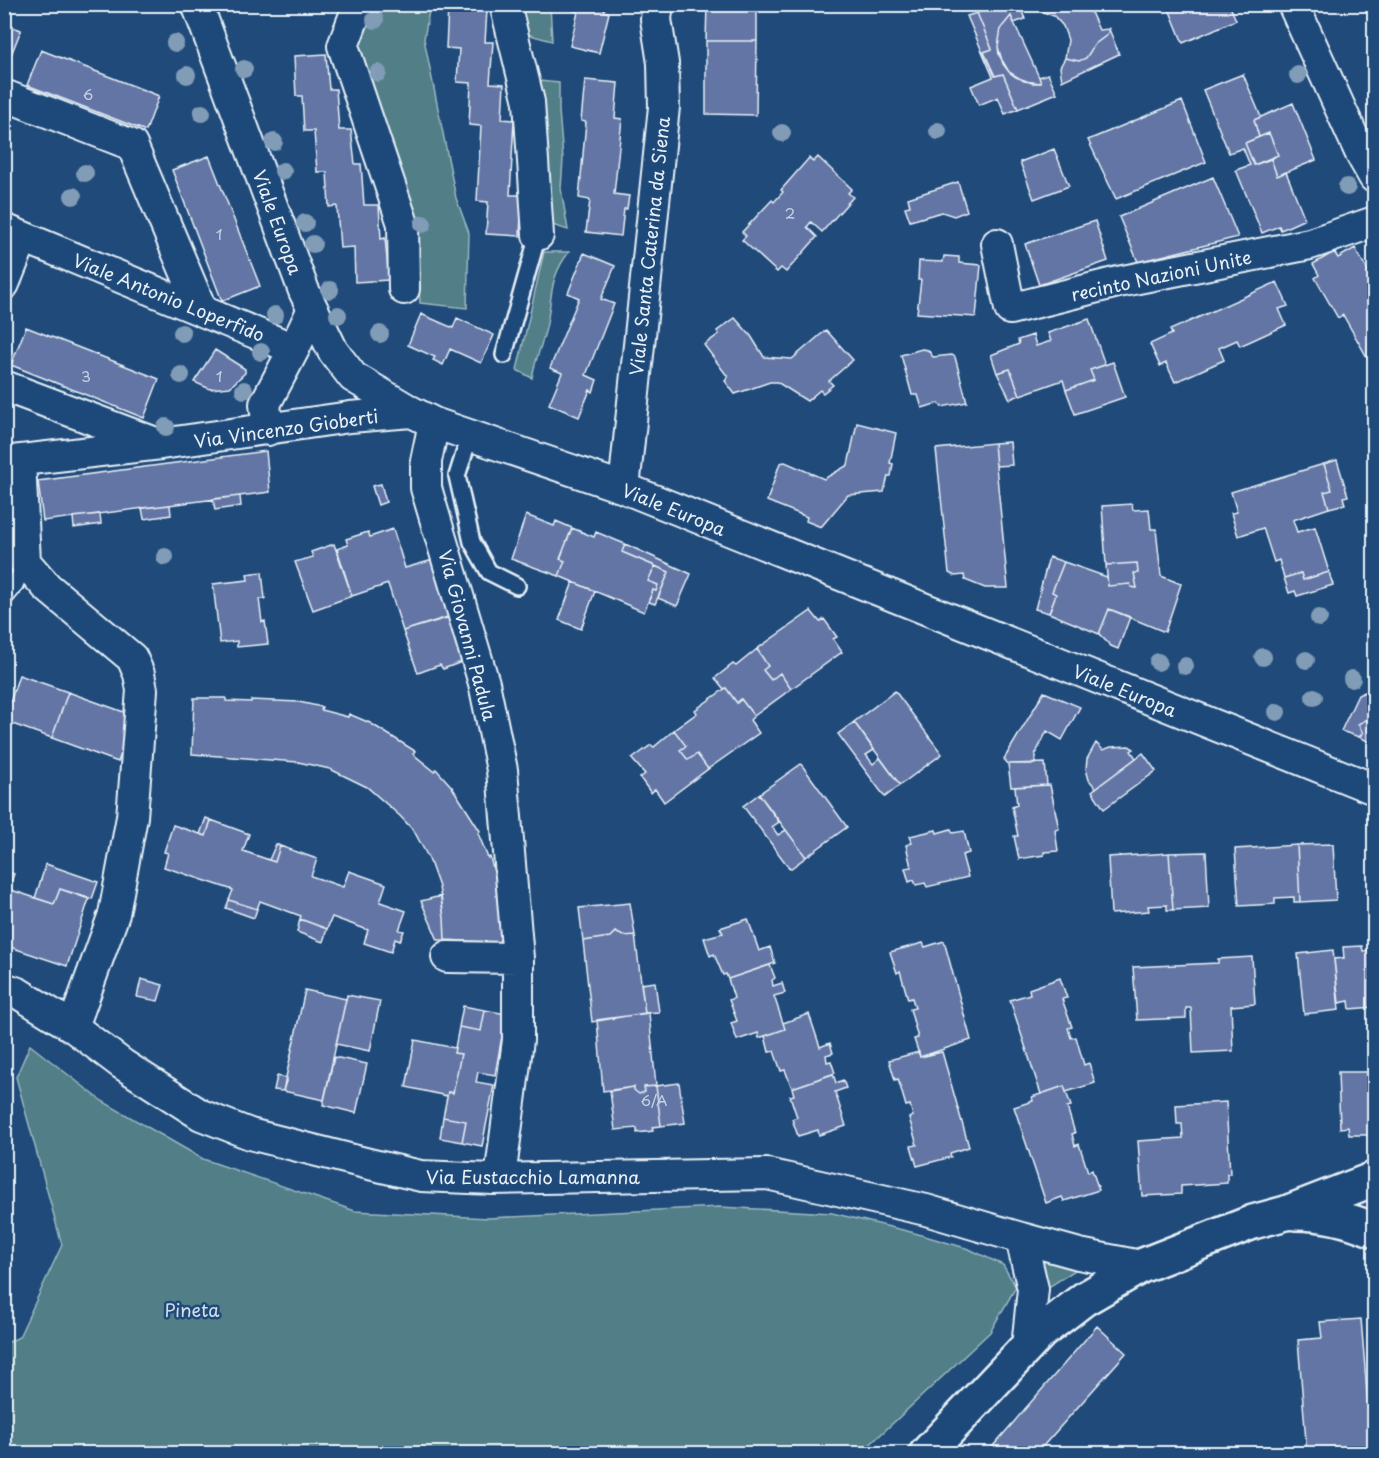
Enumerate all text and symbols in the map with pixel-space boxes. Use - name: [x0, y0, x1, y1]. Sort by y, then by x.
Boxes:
- house number: 6: [83, 82, 93, 105]
- street label: Viale Santa Caterina da Siena: [622, 114, 676, 377]
- street label: Viale Europa: [247, 166, 309, 278]
- house number: 2: [785, 201, 795, 224]
- house number: 1: [216, 222, 222, 245]
- street label: recinto Nazioni Unite: [1068, 243, 1254, 307]
- street label: Viale Antonio Loperfido: [69, 246, 269, 348]
- house number: 3: [81, 364, 91, 387]
- house number: 1: [216, 364, 222, 387]
- street label: Via Vincenzo Gioberti: [192, 402, 380, 454]
- street label: Viale Europa: [618, 476, 730, 542]
- street label: Via Giovanni Padula: [432, 546, 504, 724]
- street label: Viale Europa: [1069, 657, 1181, 723]
- house number: 6/A: [640, 1088, 668, 1111]
- street label: Via Eustacchio Lamanna: [426, 1163, 640, 1190]
- park label: Pineta: [164, 1296, 220, 1323]

